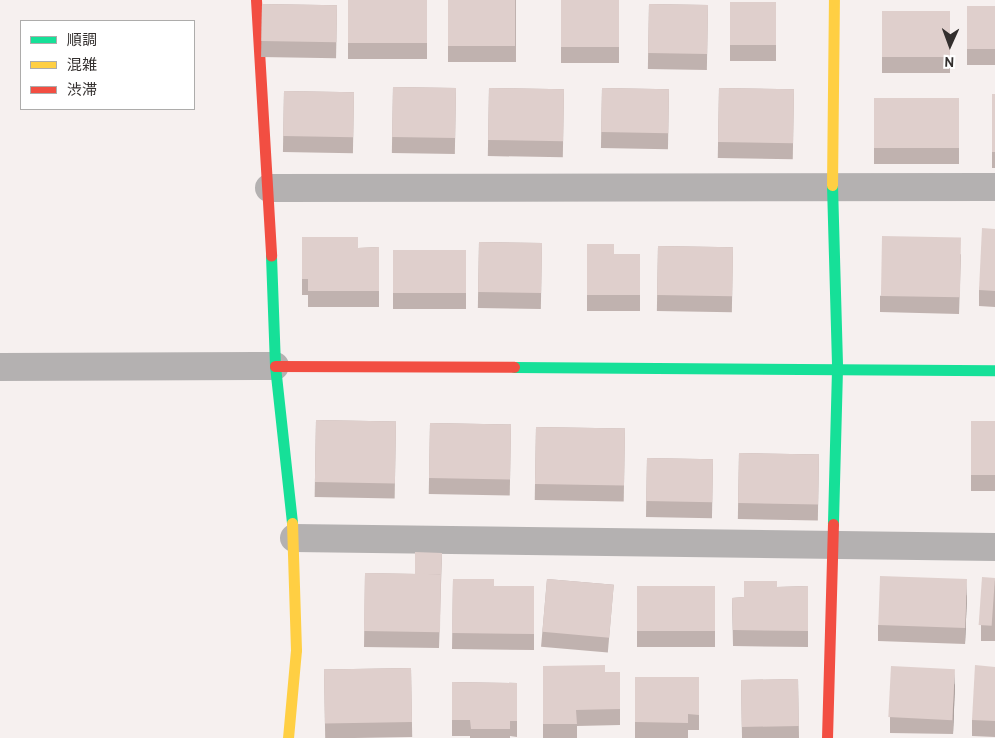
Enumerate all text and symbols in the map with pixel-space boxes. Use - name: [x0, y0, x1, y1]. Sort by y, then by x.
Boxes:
- legend: [20, 20, 195, 110]
- north arrow: [925, 20, 975, 70]
- text: 順調: [67, 32, 97, 51]
- text: N: [944, 52, 955, 69]
- text: 混雑: [67, 57, 97, 76]
- text: 渋滞: [67, 82, 97, 101]

